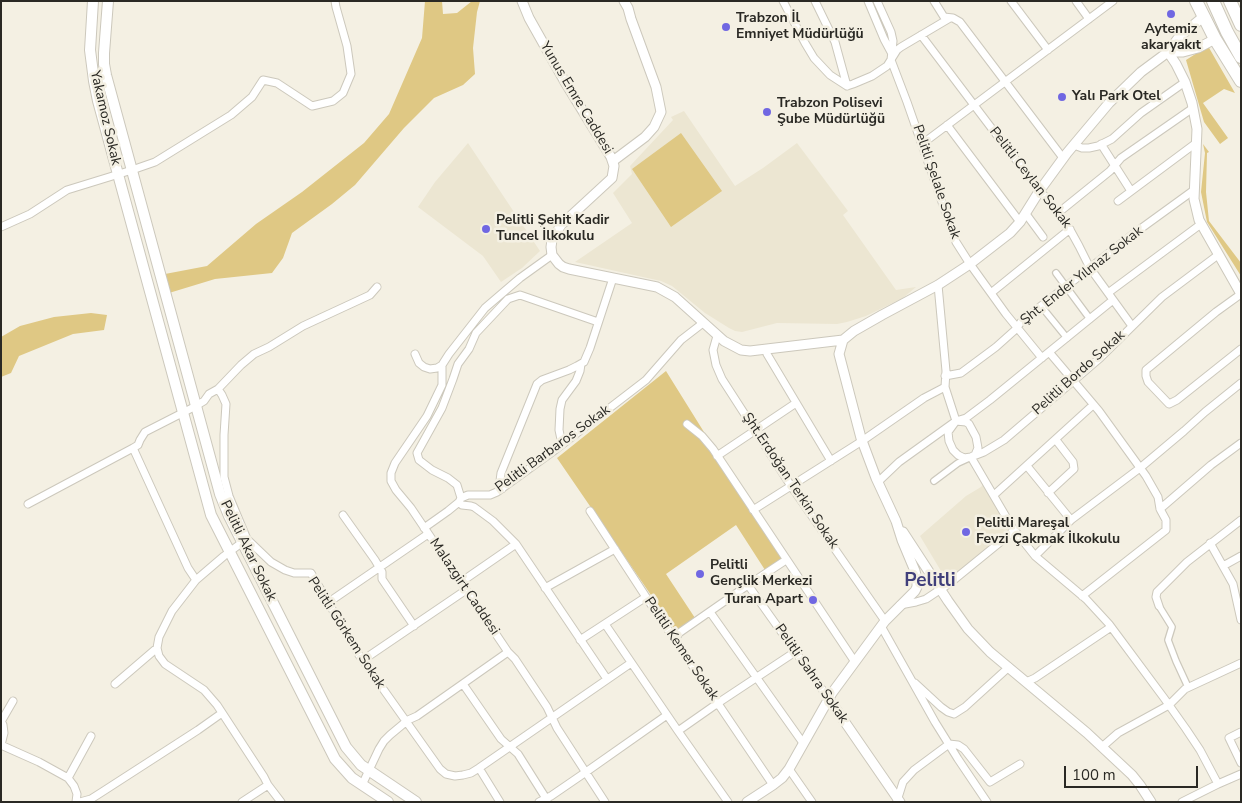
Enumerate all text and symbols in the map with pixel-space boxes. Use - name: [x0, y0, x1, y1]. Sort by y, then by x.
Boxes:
- marker: Aytemiz akaryakıt: [1165, 8, 1177, 20]
- place label: Trabzon İl Emniyet Müdürlüğü: [736, 11, 864, 44]
- marker: Trabzon İl Emniyet Müdürlüğü: [720, 21, 732, 33]
- place label: Aytemiz akaryakıt: [1141, 22, 1201, 54]
- street label: Yunus Emre Caddesi: [536, 39, 616, 157]
- street label: Yakamoz Sokak: [86, 69, 124, 167]
- place label: Yalı Park Otel: [1072, 89, 1161, 105]
- marker: Yalı Park Otel: [1056, 91, 1068, 103]
- place label: Trabzon Polisevi Şube Müdürlüğü: [777, 96, 885, 128]
- marker: Trabzon Polisevi Şube Müdürlüğü: [761, 106, 773, 118]
- street label: Pelitli Şelale Sokak: [909, 123, 963, 241]
- street label: Pelitli Ceylan Sokak: [985, 124, 1075, 232]
- place label: Pelitli Şehit Kadir Tuncel İlkokulu: [496, 213, 609, 246]
- marker: Pelitli Şehit Kadir Tuncel İlkokulu: [480, 223, 492, 235]
- street label: Şht. Ender Yılmaz Sokak: [1017, 223, 1147, 329]
- street label: Pelitli Bordo Sokak: [1029, 327, 1129, 419]
- street label: Pelitli Barbaros Sokak: [492, 402, 614, 496]
- street label: Şht.Erdoğan Terkin Sokak: [738, 410, 842, 552]
- street label: Pelitli Akar Sokak: [216, 498, 280, 604]
- place label: Pelitli Mareşal Fevzi Çakmak İlkokulu: [976, 516, 1120, 548]
- marker: Pelitli Mareşal Fevzi Çakmak İlkokulu: [960, 526, 972, 538]
- street label: Malazgirt Caddesi: [425, 535, 503, 639]
- place label: Pelitli Gençlik Merkezi: [710, 558, 812, 590]
- marker: Pelitli Gençlik Merkezi: [694, 568, 706, 580]
- district label: Pelitli: [904, 570, 956, 592]
- street label: Pelitli Görkem Sokak: [304, 574, 388, 692]
- place label: Turan Apart: [724, 592, 803, 608]
- street label: Pelitli Kemer Sokak: [640, 594, 722, 704]
- marker: Turan Apart: [807, 594, 819, 606]
- street label: Pelitli Sahra Sokak: [771, 621, 851, 727]
- scale bar: [1067, 756, 1201, 788]
- text: 100 m: [1072, 765, 1116, 785]

